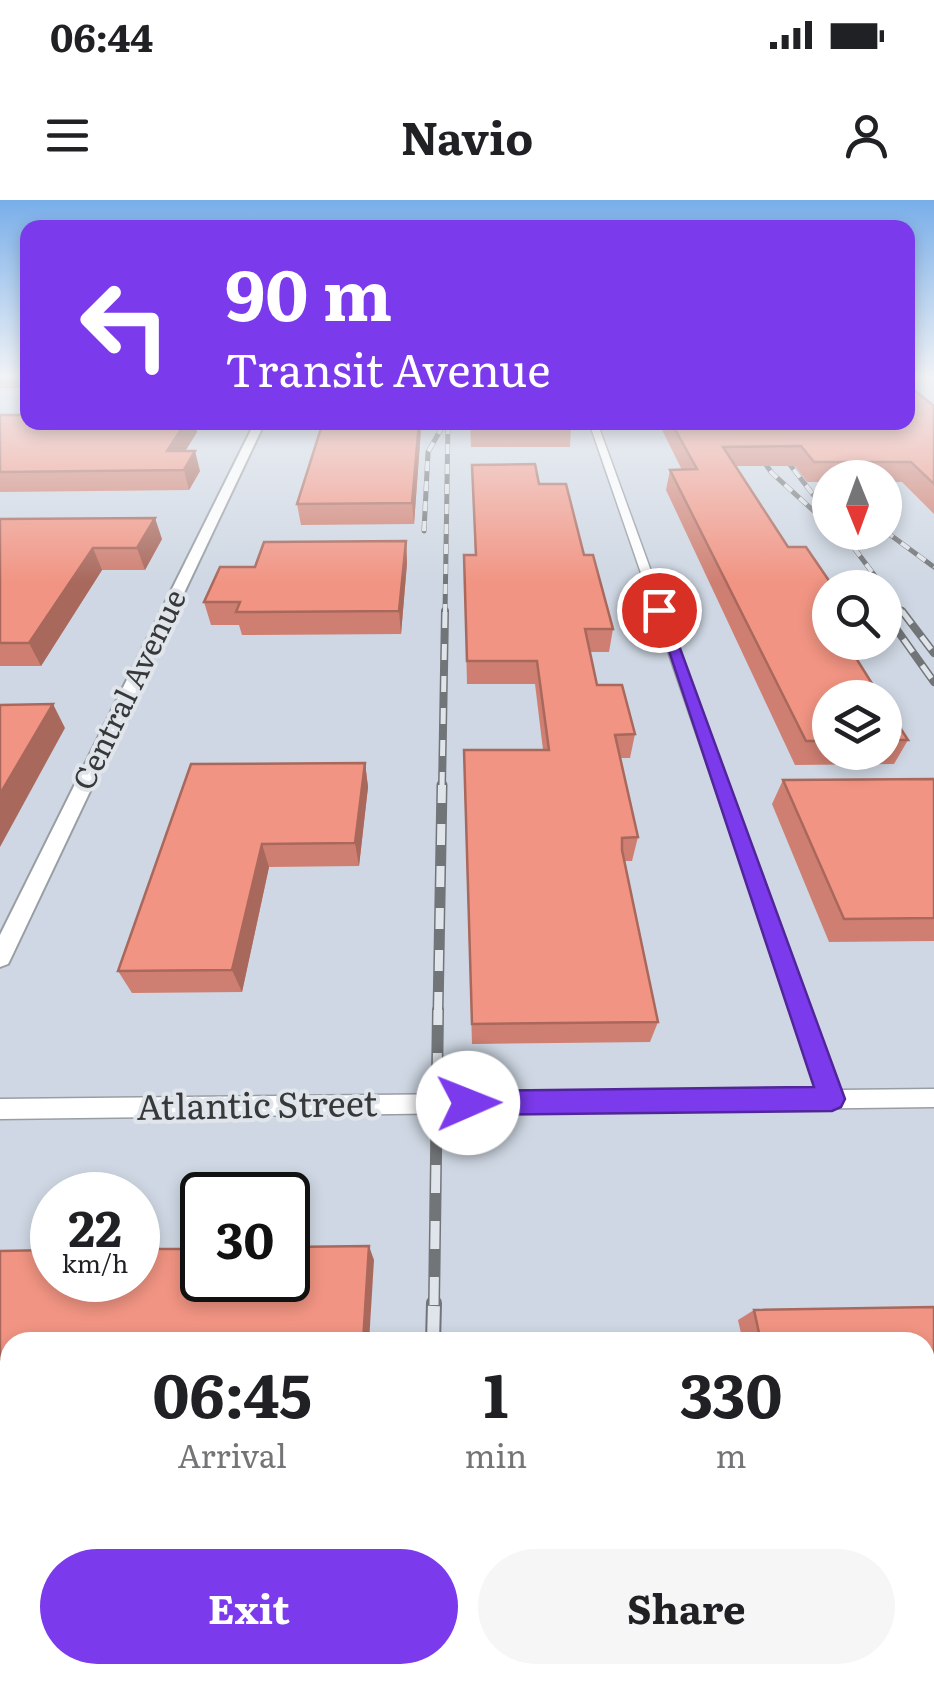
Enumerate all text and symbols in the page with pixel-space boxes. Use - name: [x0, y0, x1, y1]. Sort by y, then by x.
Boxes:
- text: 06:44: [50, 7, 153, 64]
- text: Navio: [401, 102, 533, 169]
- icon: menu: [40, 108, 95, 163]
- icon: person: [839, 108, 894, 163]
- text: 90 m: [225, 239, 392, 343]
- icon: left: [60, 260, 190, 390]
- text: Transit Avenue: [225, 334, 551, 401]
- north arrow: [812, 460, 902, 550]
- map controls: [812, 460, 902, 770]
- pin: [617, 568, 702, 653]
- button: search: [812, 570, 902, 660]
- street label: Central Avenue: [60, 581, 195, 796]
- icon: arrive: [632, 583, 687, 638]
- button: layers: [812, 680, 902, 770]
- position arrow: [416, 1051, 520, 1155]
- street label: Atlantic Street: [136, 1075, 378, 1131]
- speed limit sign: 30: [180, 1172, 310, 1302]
- text: 22: [68, 1188, 122, 1262]
- text: km/h: [62, 1244, 128, 1281]
- text: 06:45: [152, 1347, 312, 1436]
- text: 1: [483, 1347, 508, 1436]
- text: 330: [680, 1347, 783, 1436]
- text: Arrival: [178, 1430, 287, 1478]
- text: min: [464, 1430, 527, 1478]
- text: m: [716, 1430, 747, 1478]
- button: Exit: [40, 1549, 458, 1664]
- button: Share: [478, 1549, 895, 1664]

